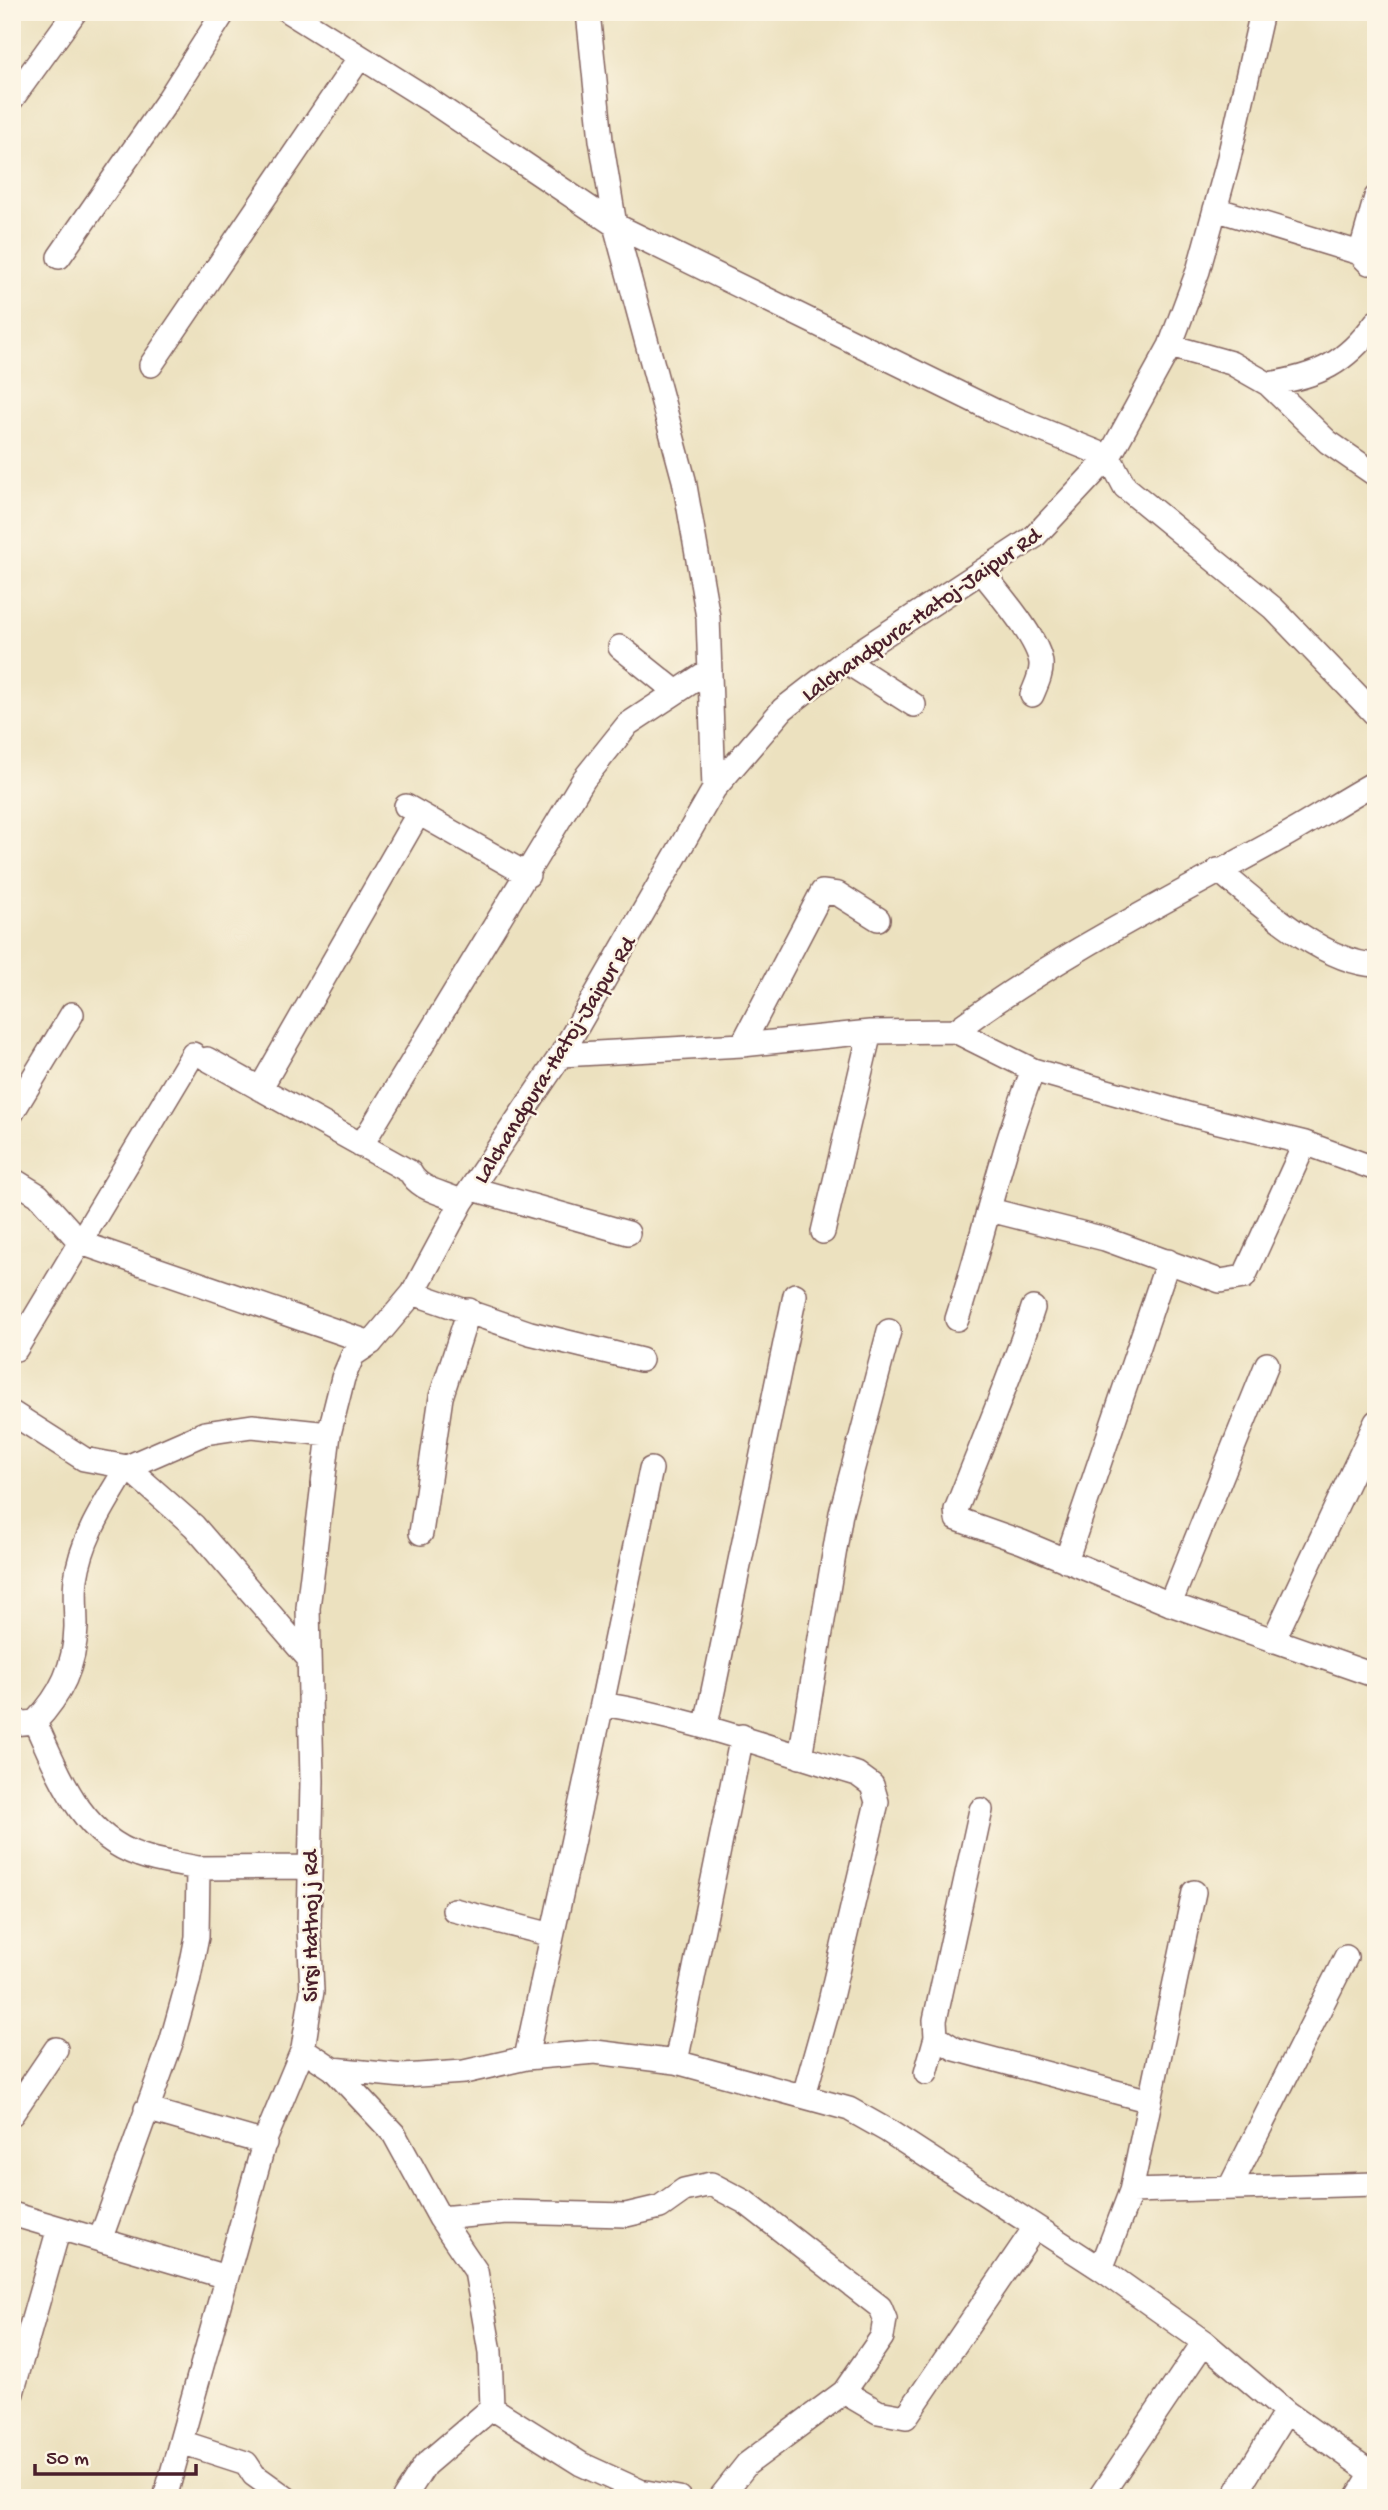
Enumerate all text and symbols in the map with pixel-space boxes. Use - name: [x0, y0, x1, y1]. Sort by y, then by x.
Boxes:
- street label: Lalchandpura-Hatoj-Jaipur Rd: [797, 522, 1048, 709]
- street label: Lalchandpura-Hatoj-Jaipur Rd: [469, 931, 644, 1189]
- street label: Sirsi Hathoj j Rd: [299, 1848, 326, 2002]
- scale bar: [35, 2433, 196, 2477]
- text: 50 m: [46, 2448, 89, 2473]

